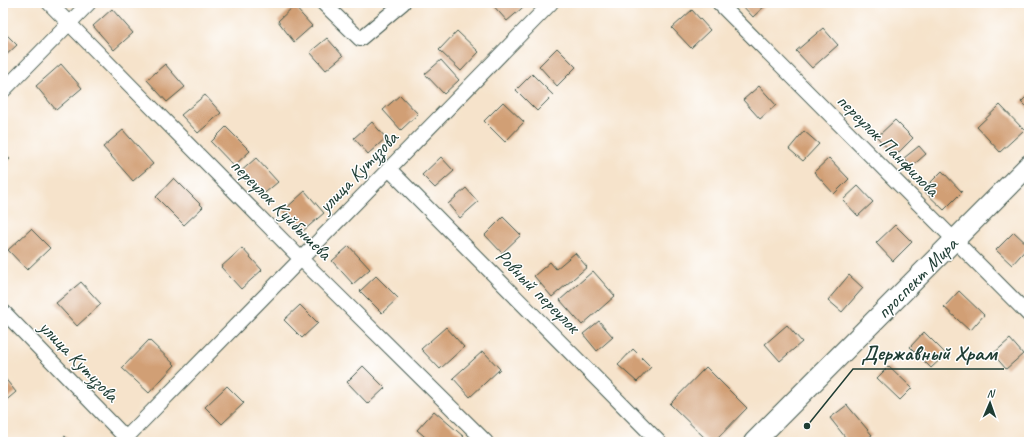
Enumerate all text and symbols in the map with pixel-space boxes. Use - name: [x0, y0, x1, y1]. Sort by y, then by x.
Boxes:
- street label: переулок Панфилова: [831, 88, 946, 203]
- street label: улица Кутузова: [312, 125, 405, 220]
- street label: переулок Куйбышева: [225, 153, 338, 266]
- street label: проспект Мира: [871, 231, 964, 324]
- street label: Ровный переулок: [491, 244, 587, 340]
- street label: улица Кутузова: [32, 314, 125, 409]
- callout: Державный Храм: [853, 336, 1004, 369]
- text: Державный Храм: [861, 340, 998, 366]
- north arrow: [970, 383, 1010, 423]
- text: N: [987, 386, 996, 400]

